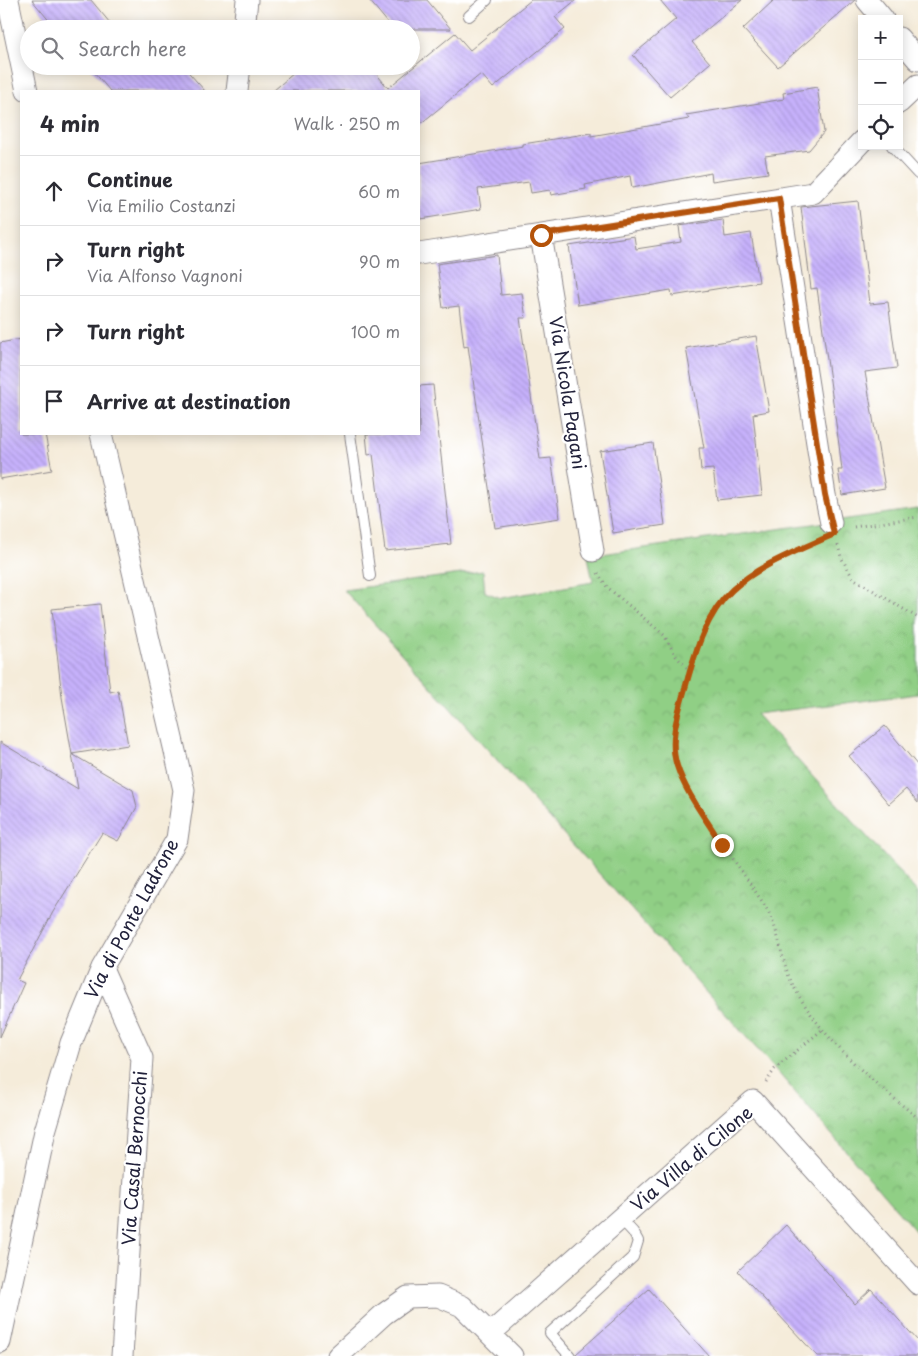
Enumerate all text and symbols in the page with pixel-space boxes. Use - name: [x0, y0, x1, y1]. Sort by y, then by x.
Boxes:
- map controls: [858, 15, 903, 150]
- button: +: [858, 15, 903, 60]
- search box: [20, 20, 420, 75]
- icon: search: [38, 34, 66, 62]
- text: Search here: [78, 34, 187, 62]
- button: −: [858, 60, 903, 105]
- button: locate: [858, 105, 903, 150]
- text: 4 min: [40, 107, 100, 139]
- text: Walk · 250 m: [294, 111, 400, 135]
- text: Continue: [87, 165, 173, 193]
- icon: ahead: [40, 177, 68, 205]
- text: 60 m: [358, 179, 400, 203]
- text: Via Emilio Costanzi: [87, 193, 236, 217]
- route start: [530, 224, 553, 247]
- text: Turn right: [87, 235, 185, 263]
- icon: right: [40, 247, 68, 275]
- text: 90 m: [359, 249, 400, 273]
- text: Via Alfonso Vagnoni: [87, 263, 243, 287]
- street label: Via Nicola Pagani: [543, 314, 594, 471]
- icon: right: [40, 317, 68, 345]
- text: Turn right: [87, 317, 185, 345]
- text: 100 m: [351, 319, 400, 343]
- icon: arrive: [40, 387, 68, 415]
- text: Arrive at destination: [87, 387, 291, 415]
- street label: Via di Ponte Ladrone: [77, 833, 185, 1003]
- route end: [711, 834, 734, 857]
- street label: Via Casal Bernocchi: [114, 1070, 153, 1246]
- street label: Via Villa di Cilone: [624, 1099, 758, 1217]

